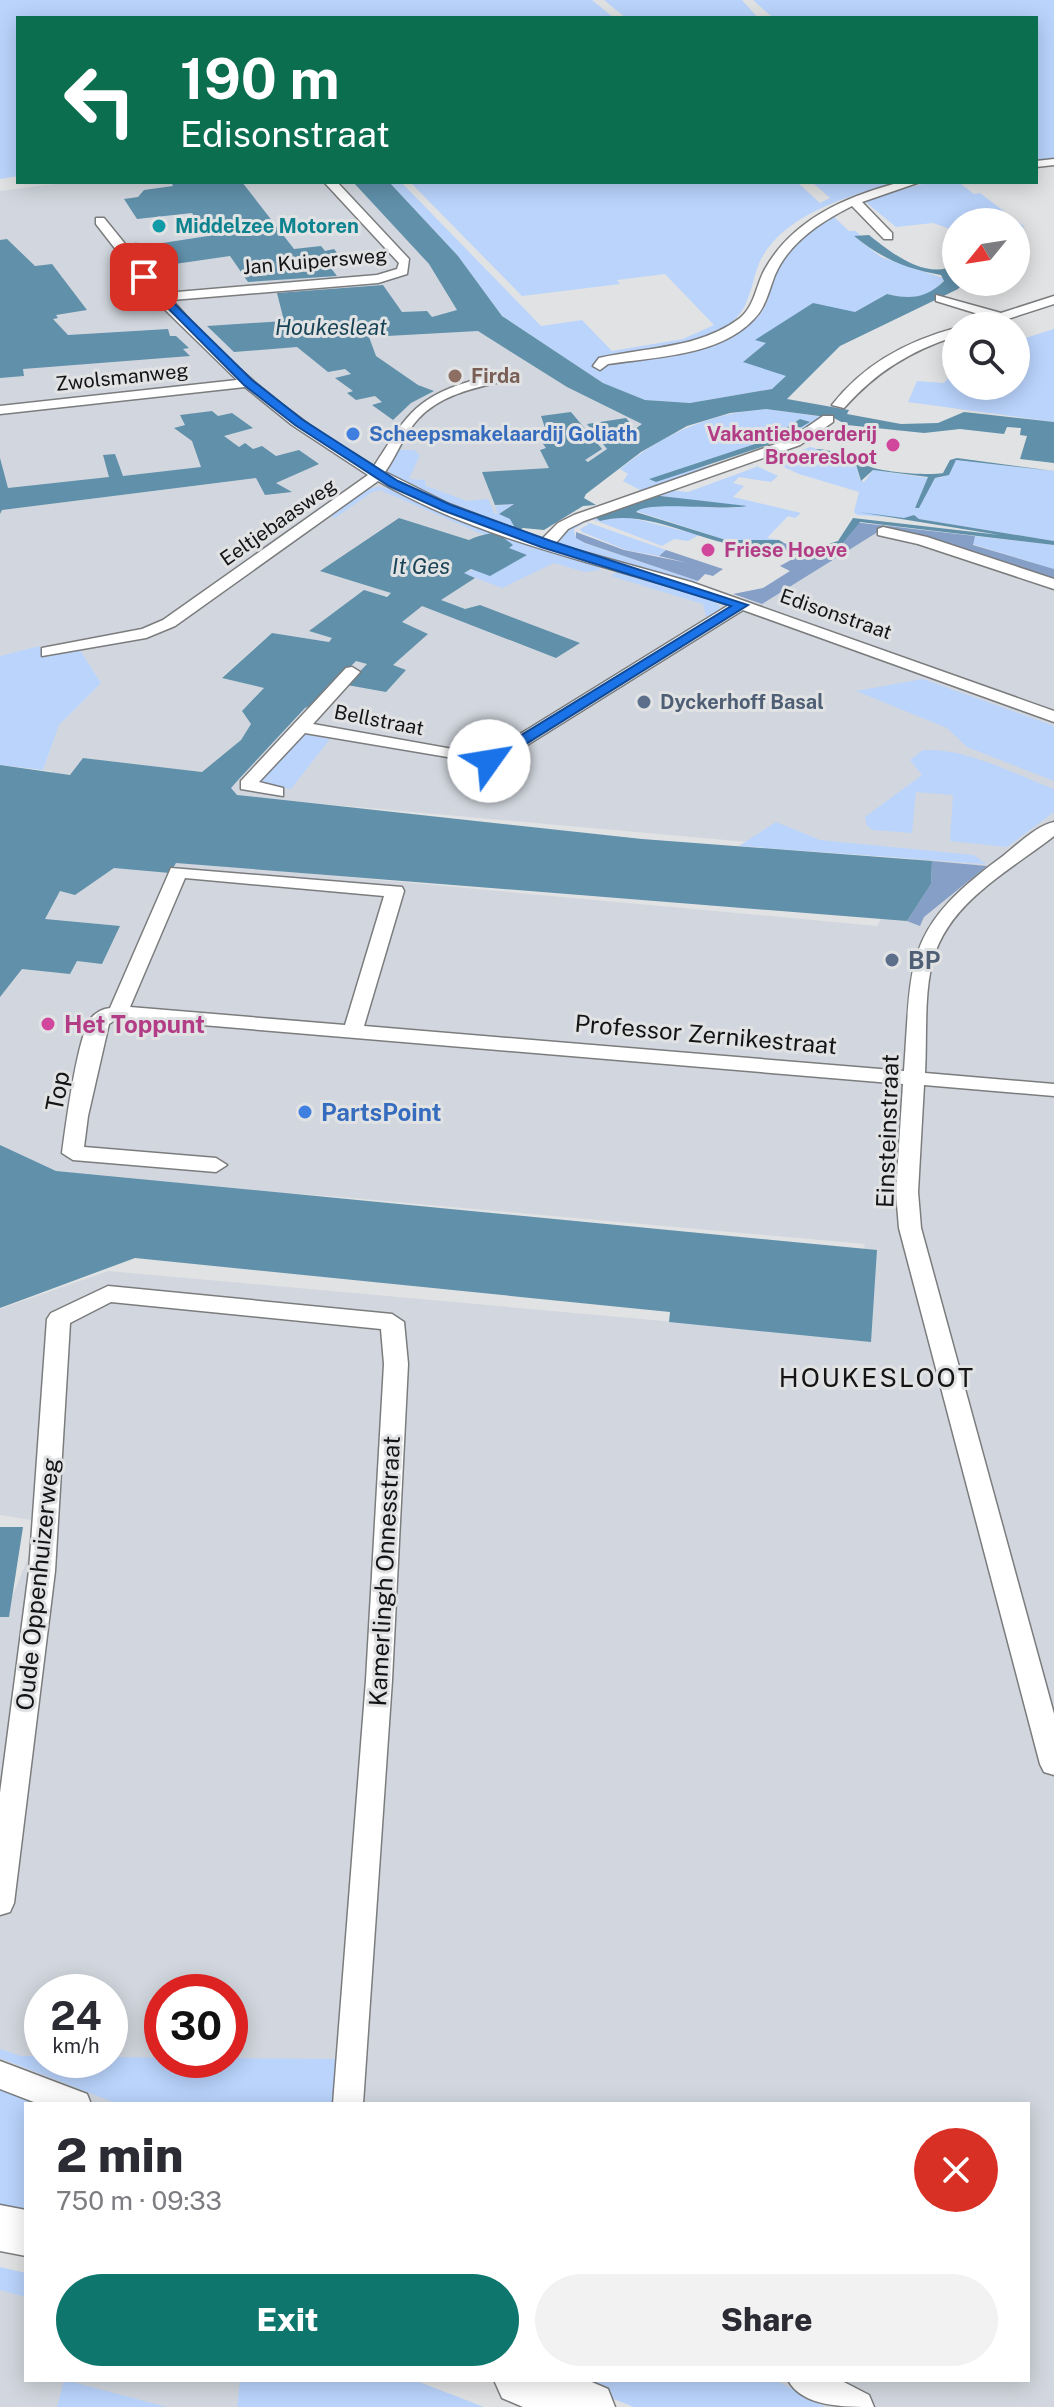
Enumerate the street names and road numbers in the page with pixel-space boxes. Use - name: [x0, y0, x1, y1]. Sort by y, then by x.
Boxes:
- street label: Jan Kuipersweg: [242, 243, 388, 279]
- street label: Zwolsmanweg: [54, 358, 190, 396]
- street label: Eeltjebaasweg: [215, 473, 341, 571]
- street label: Edisonstraat: [777, 584, 895, 644]
- street label: Bellstraat: [332, 700, 426, 740]
- street label: Professor Zernikestraat: [574, 1009, 838, 1059]
- street label: Einsteinstraat: [870, 1053, 904, 1209]
- street label: Top: [39, 1068, 75, 1114]
- street label: Kamerlingh Onnesstraat: [363, 1435, 405, 1707]
- street label: Oude Oppenhuizerweg: [10, 1456, 64, 1712]

